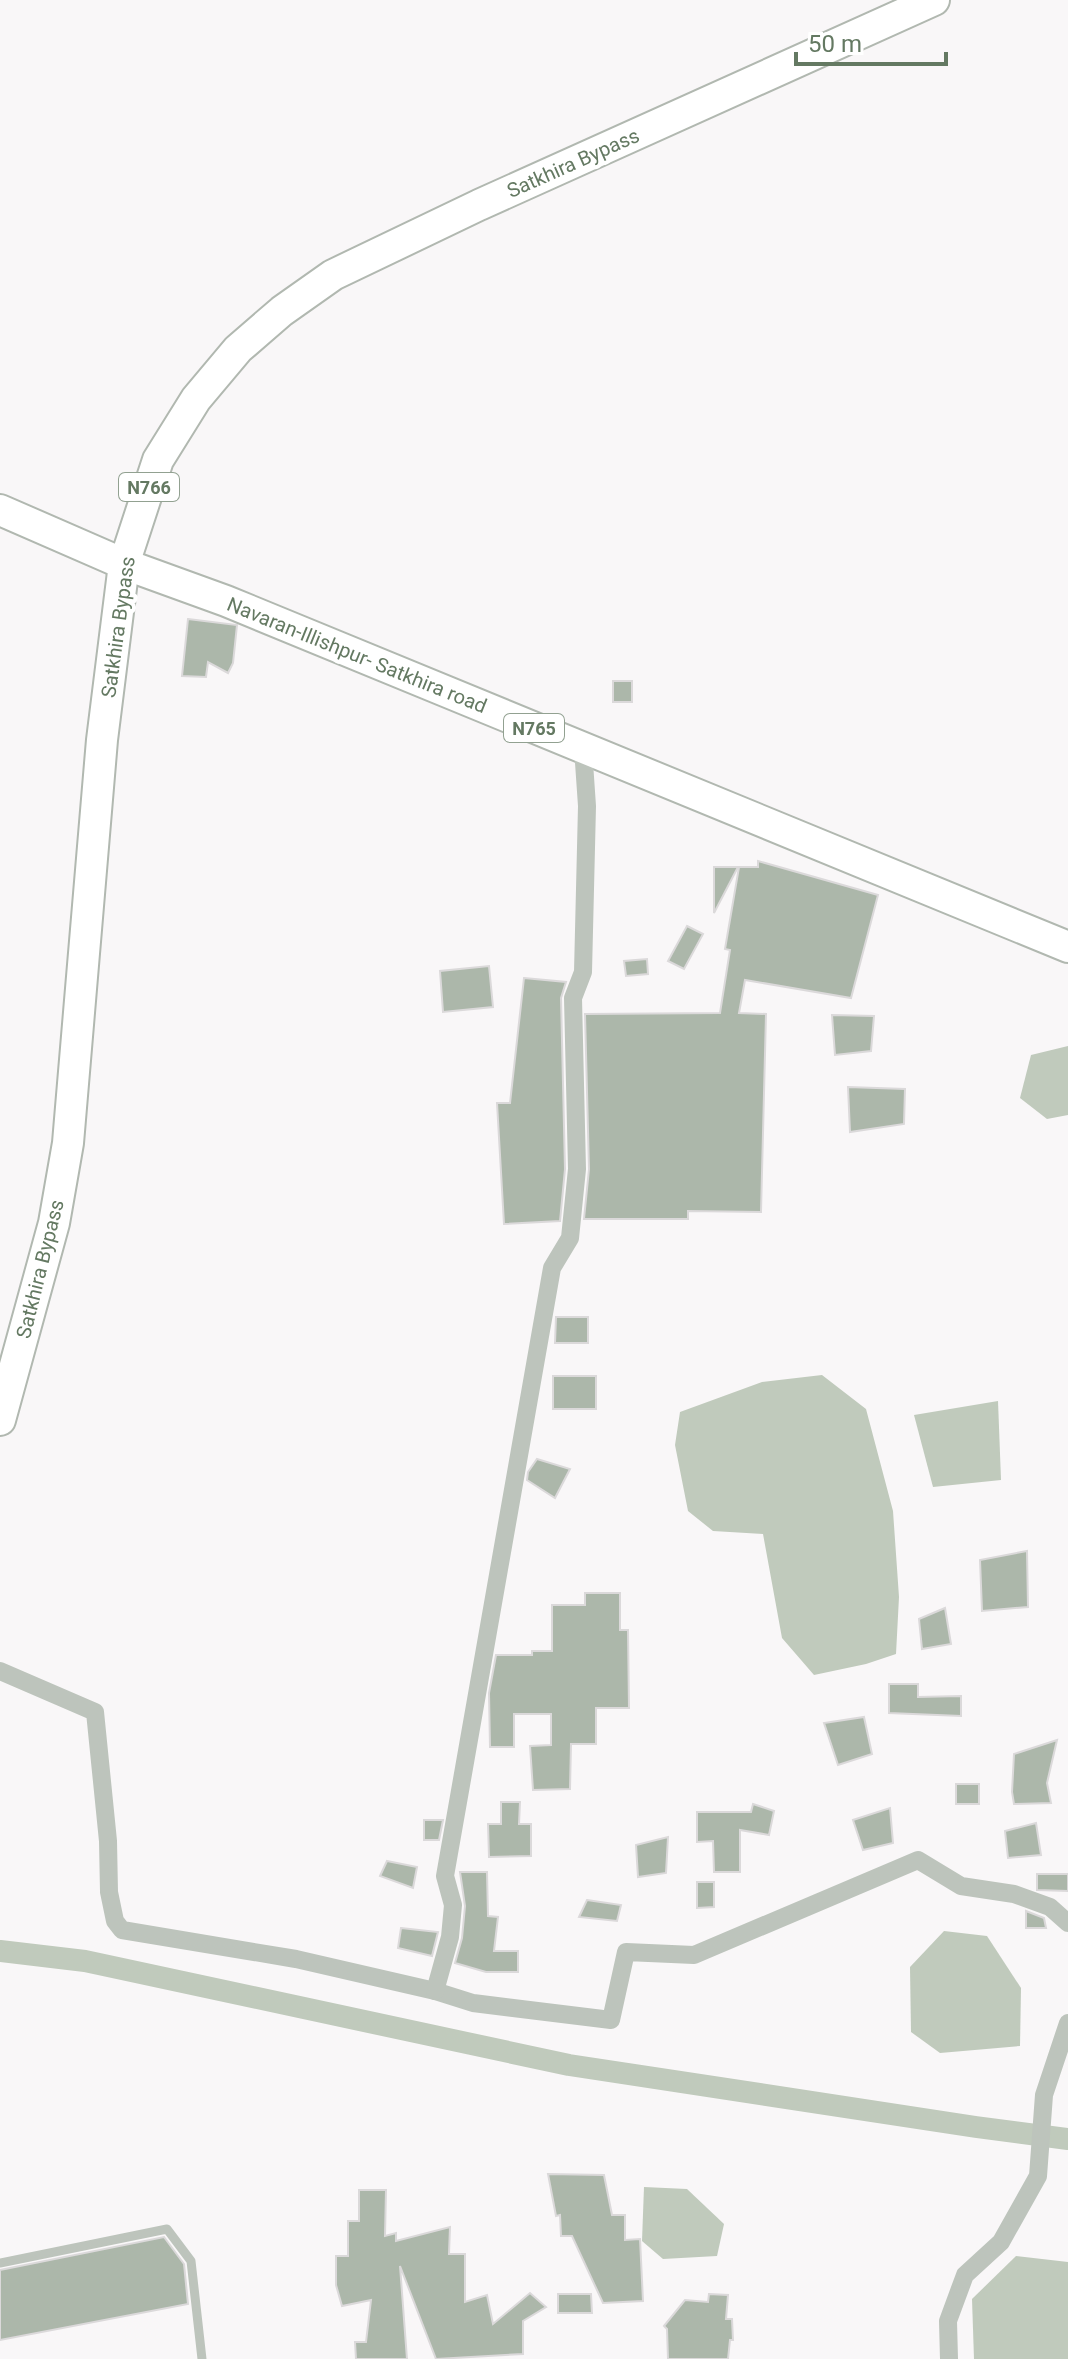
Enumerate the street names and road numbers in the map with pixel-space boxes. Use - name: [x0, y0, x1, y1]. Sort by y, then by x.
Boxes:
- street label: Satkhira Bypass: [503, 123, 643, 203]
- road number: N766: [119, 473, 179, 501]
- street label: Satkhira Bypass: [96, 555, 140, 699]
- street label: Navaran-Illishpur- Satkhira road: [224, 592, 490, 718]
- road number: N765: [504, 714, 564, 742]
- street label: Satkhira Bypass: [11, 1197, 69, 1341]

